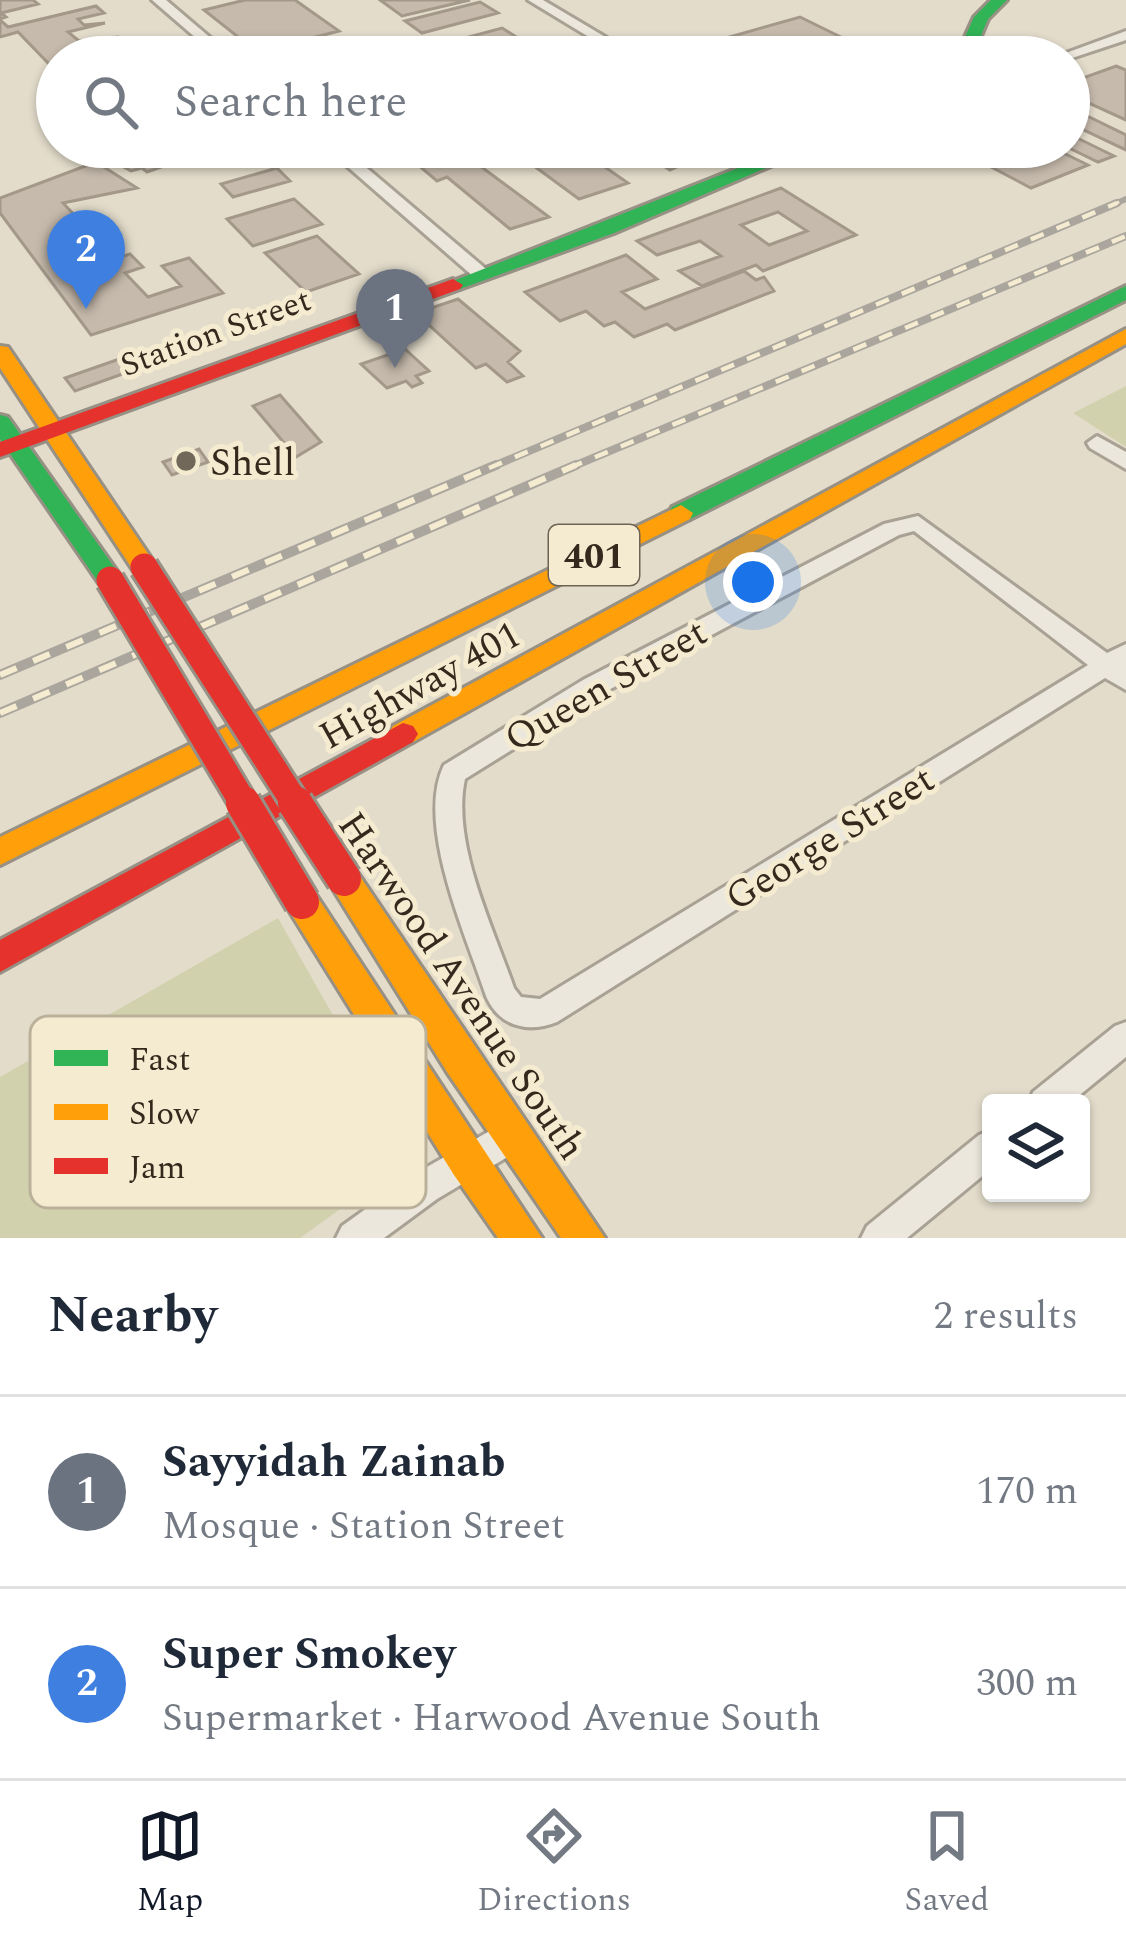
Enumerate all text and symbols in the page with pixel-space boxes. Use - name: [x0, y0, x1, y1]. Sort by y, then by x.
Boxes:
- search box: [36, 36, 1090, 168]
- text: Search here: [174, 68, 407, 137]
- icon: search: [78, 69, 144, 135]
- pin: 2: [47, 210, 125, 309]
- pin: 1: [356, 269, 434, 368]
- street label: Station Street: [113, 275, 318, 390]
- place label: Shell: [210, 434, 295, 493]
- marker: Shell: [173, 448, 199, 474]
- road number: 401: [549, 525, 639, 585]
- your location: [723, 552, 783, 612]
- street label: Queen Street: [494, 604, 719, 768]
- street label: Highway 401: [309, 607, 532, 766]
- street label: George Street: [714, 751, 947, 927]
- street label: Harwood Avenue South: [322, 800, 600, 1172]
- legend: [30, 1016, 426, 1208]
- text: Fast: [129, 1035, 190, 1085]
- text: Slow: [129, 1089, 200, 1139]
- map controls: [982, 1094, 1090, 1202]
- button: layers: [982, 1094, 1090, 1202]
- text: Jam: [129, 1143, 185, 1193]
- text: Nearby: [48, 1277, 217, 1355]
- text: 2 results: [934, 1287, 1078, 1346]
- text: Sayyidah Zainab: [162, 1428, 505, 1497]
- text: 1: [76, 1462, 98, 1521]
- text: 170 m: [976, 1462, 1078, 1521]
- text: Mosque · Station Street: [162, 1497, 565, 1556]
- text: Super Smokey: [162, 1620, 456, 1689]
- text: 2: [76, 1654, 98, 1713]
- text: 300 m: [976, 1654, 1078, 1713]
- text: Supermarket · Harwood Avenue South: [162, 1689, 821, 1748]
- tab: Map: [137, 1803, 203, 1925]
- tab: Directions: [477, 1803, 631, 1925]
- tab: Saved: [905, 1803, 989, 1925]

